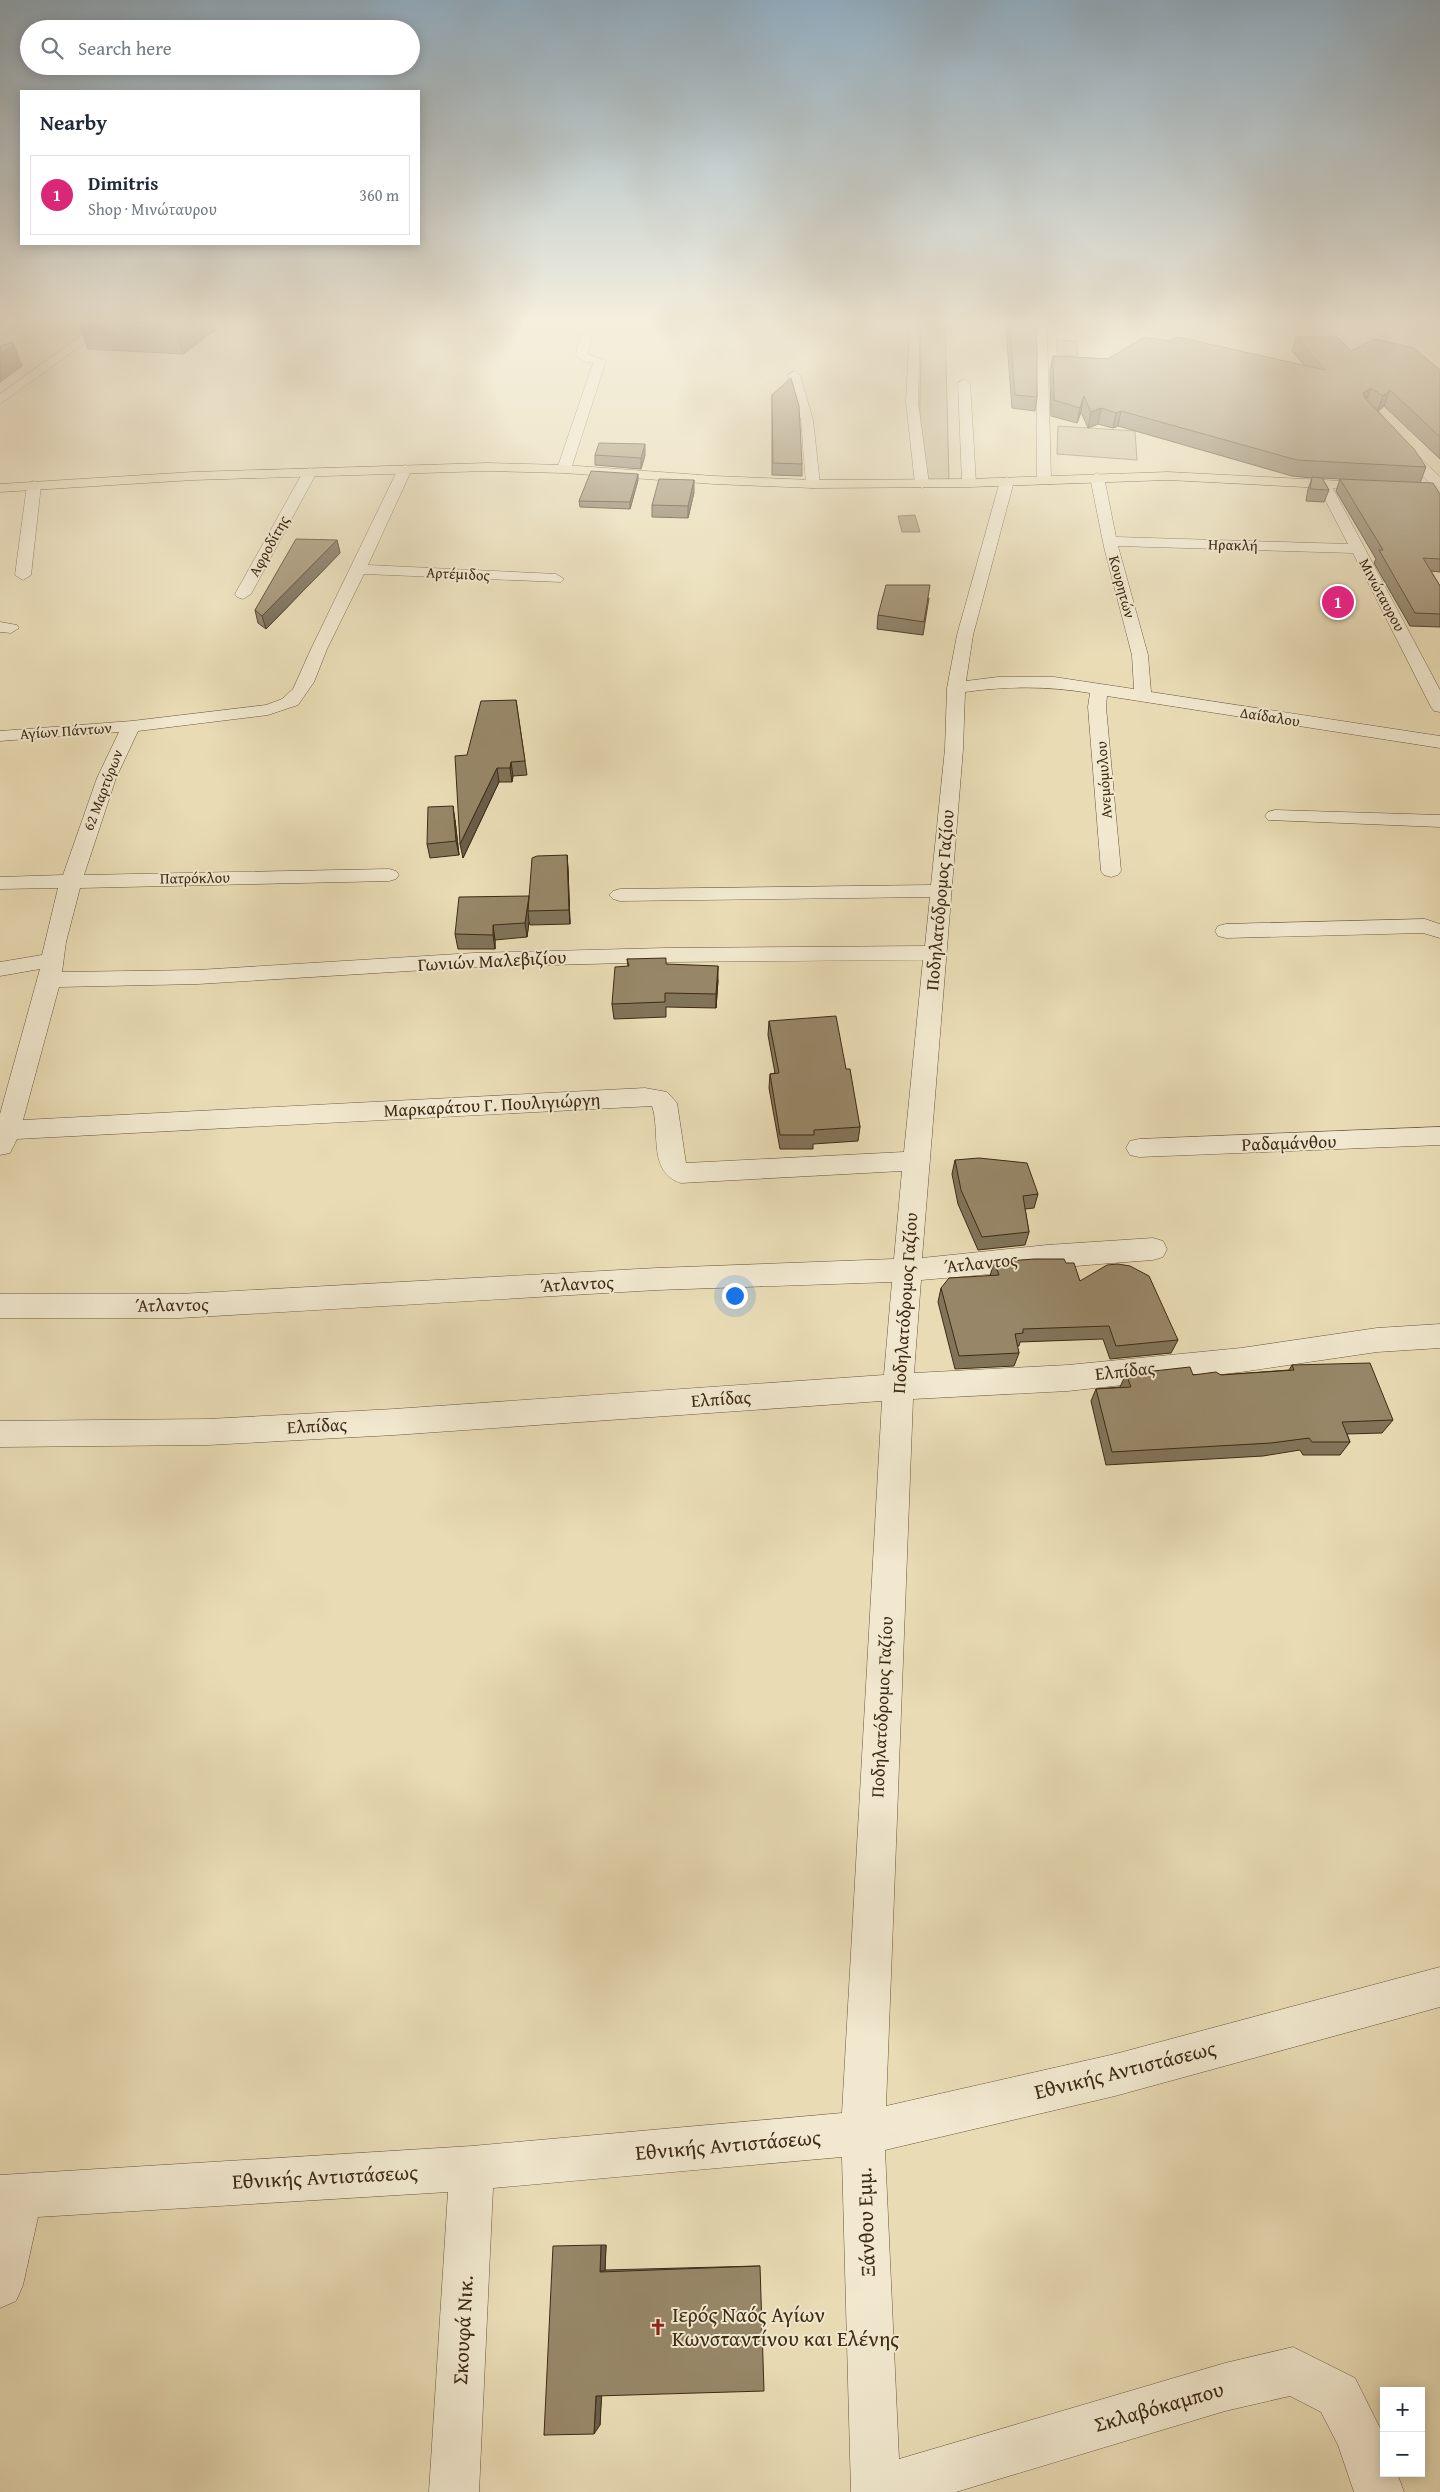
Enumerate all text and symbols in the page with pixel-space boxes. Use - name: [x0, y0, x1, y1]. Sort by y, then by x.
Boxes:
- search box: [20, 20, 420, 75]
- icon: search: [38, 34, 66, 62]
- text: Search here: [78, 34, 172, 62]
- text: Nearby: [40, 107, 107, 138]
- text: Dimitris: [88, 169, 158, 197]
- text: 1: [53, 183, 61, 207]
- text: 360 m: [359, 183, 399, 207]
- text: Shop · Μινώταυρου: [88, 197, 217, 221]
- street label: Αφροδίτης: [243, 511, 294, 580]
- street label: Ηρακλή: [1208, 533, 1258, 556]
- street label: Κουρητών: [1104, 553, 1141, 621]
- street label: Μινώταυρου: [1354, 554, 1411, 635]
- street label: Αρτέμιδος: [426, 561, 491, 586]
- pin: 1: [1322, 583, 1354, 621]
- street label: Δαίδαλου: [1239, 701, 1302, 732]
- street label: Αγίων Πάντων: [19, 717, 113, 744]
- street label: Ανεμόμυλου: [1090, 740, 1117, 819]
- street label: 62 Μαρτύρων: [77, 746, 128, 833]
- street label: Ποδηλατόδρομος Γαζίου: [918, 808, 961, 992]
- street label: Πατρόκλου: [160, 866, 230, 889]
- street label: Γωνιών Μαλεβιζίου: [417, 943, 567, 978]
- street label: Μαρκαράτου Γ. Πουλιγιώργη: [383, 1085, 601, 1124]
- street label: Ραδαμάνθου: [1241, 1127, 1337, 1158]
- street label: Ποδηλατόδρομος Γαζίου: [885, 1211, 924, 1394]
- street label: Άτλαντος: [943, 1245, 1019, 1280]
- street label: Άτλαντος: [540, 1268, 615, 1299]
- your location: [722, 1283, 748, 1309]
- street label: Άτλαντος: [135, 1290, 209, 1319]
- street label: Ελπίδας: [1094, 1354, 1157, 1387]
- street label: Ελπίδας: [690, 1383, 752, 1414]
- street label: Ελπίδας: [286, 1410, 348, 1441]
- street label: Ποδηλατόδρομος Γαζίου: [863, 1616, 900, 1798]
- street label: Εθνικής Αντιστάσεως: [1031, 2032, 1219, 2107]
- street label: Εθνικής Αντιστάσεως: [634, 2121, 822, 2168]
- street label: Εθνικής Αντιστάσεως: [231, 2156, 419, 2197]
- street label: Ξάνθου Εμμ.: [848, 2167, 883, 2277]
- street label: Σκουφά Νικ.: [444, 2274, 481, 2385]
- place label: Ιερός Ναός Αγίων Κωνσταντίνου και Ελένης: [672, 2299, 899, 2354]
- church icon: Ιερός Ναός Αγίων Κωνσταντίνου και Ελένης: [648, 2317, 668, 2337]
- street label: Σκλαβόκαμπου: [1090, 2373, 1227, 2440]
- map controls: [1380, 2387, 1425, 2477]
- button: +: [1380, 2387, 1425, 2432]
- button: −: [1380, 2432, 1425, 2477]

